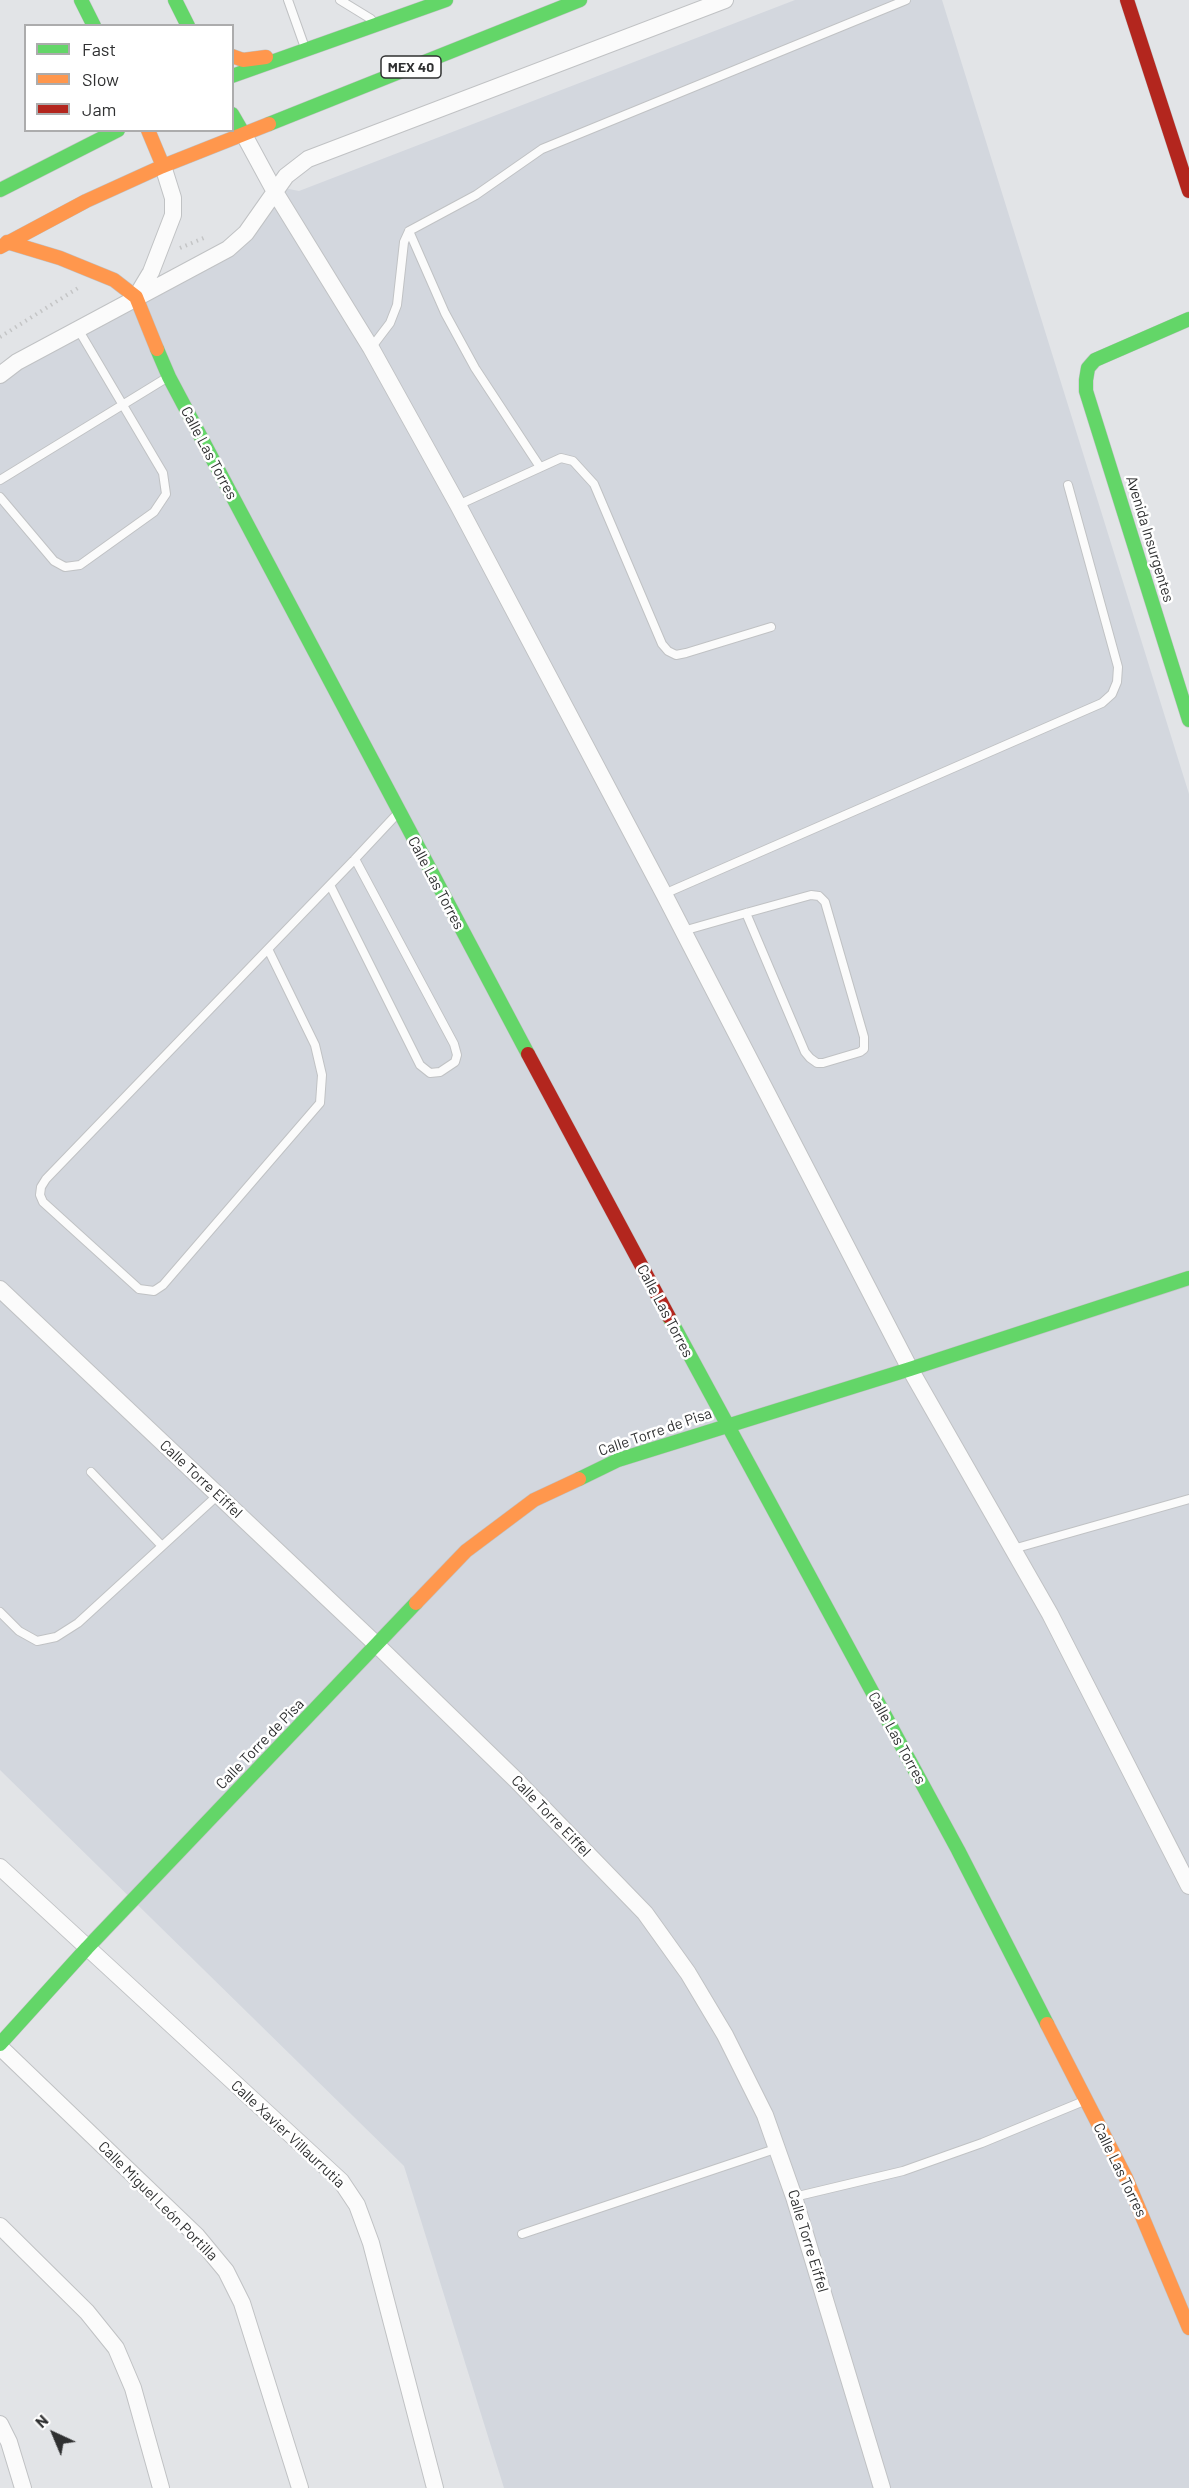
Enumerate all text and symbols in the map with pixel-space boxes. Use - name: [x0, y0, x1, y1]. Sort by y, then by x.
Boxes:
- legend: [24, 24, 234, 132]
- text: Fast: [82, 38, 116, 60]
- road number: MEX 40: [381, 56, 441, 78]
- text: Slow: [82, 68, 119, 90]
- text: Jam: [82, 98, 116, 120]
- street label: Calle Las Torres: [177, 404, 241, 502]
- street label: Avenida Insurgentes: [1122, 474, 1178, 604]
- street label: Calle Las Torres: [404, 834, 468, 932]
- street label: Calle Las Torres: [633, 1262, 697, 1360]
- street label: Calle Torre de Pisa: [596, 1404, 714, 1460]
- street label: Calle Torre Eiffel: [156, 1436, 246, 1522]
- street label: Calle Las Torres: [864, 1689, 930, 1787]
- street label: Calle Torre de Pisa: [212, 1695, 308, 1793]
- street label: Calle Torre Eiffel: [508, 1771, 594, 1861]
- street label: Calle Xavier Villaurrutia: [227, 2076, 349, 2192]
- street label: Calle Las Torres: [1089, 2120, 1151, 2220]
- street label: Calle Miguel León Portilla: [95, 2138, 221, 2264]
- street label: Calle Torre Eiffel: [784, 2188, 832, 2294]
- north arrow: [24, 2404, 84, 2464]
- text: N: [31, 2410, 52, 2431]

